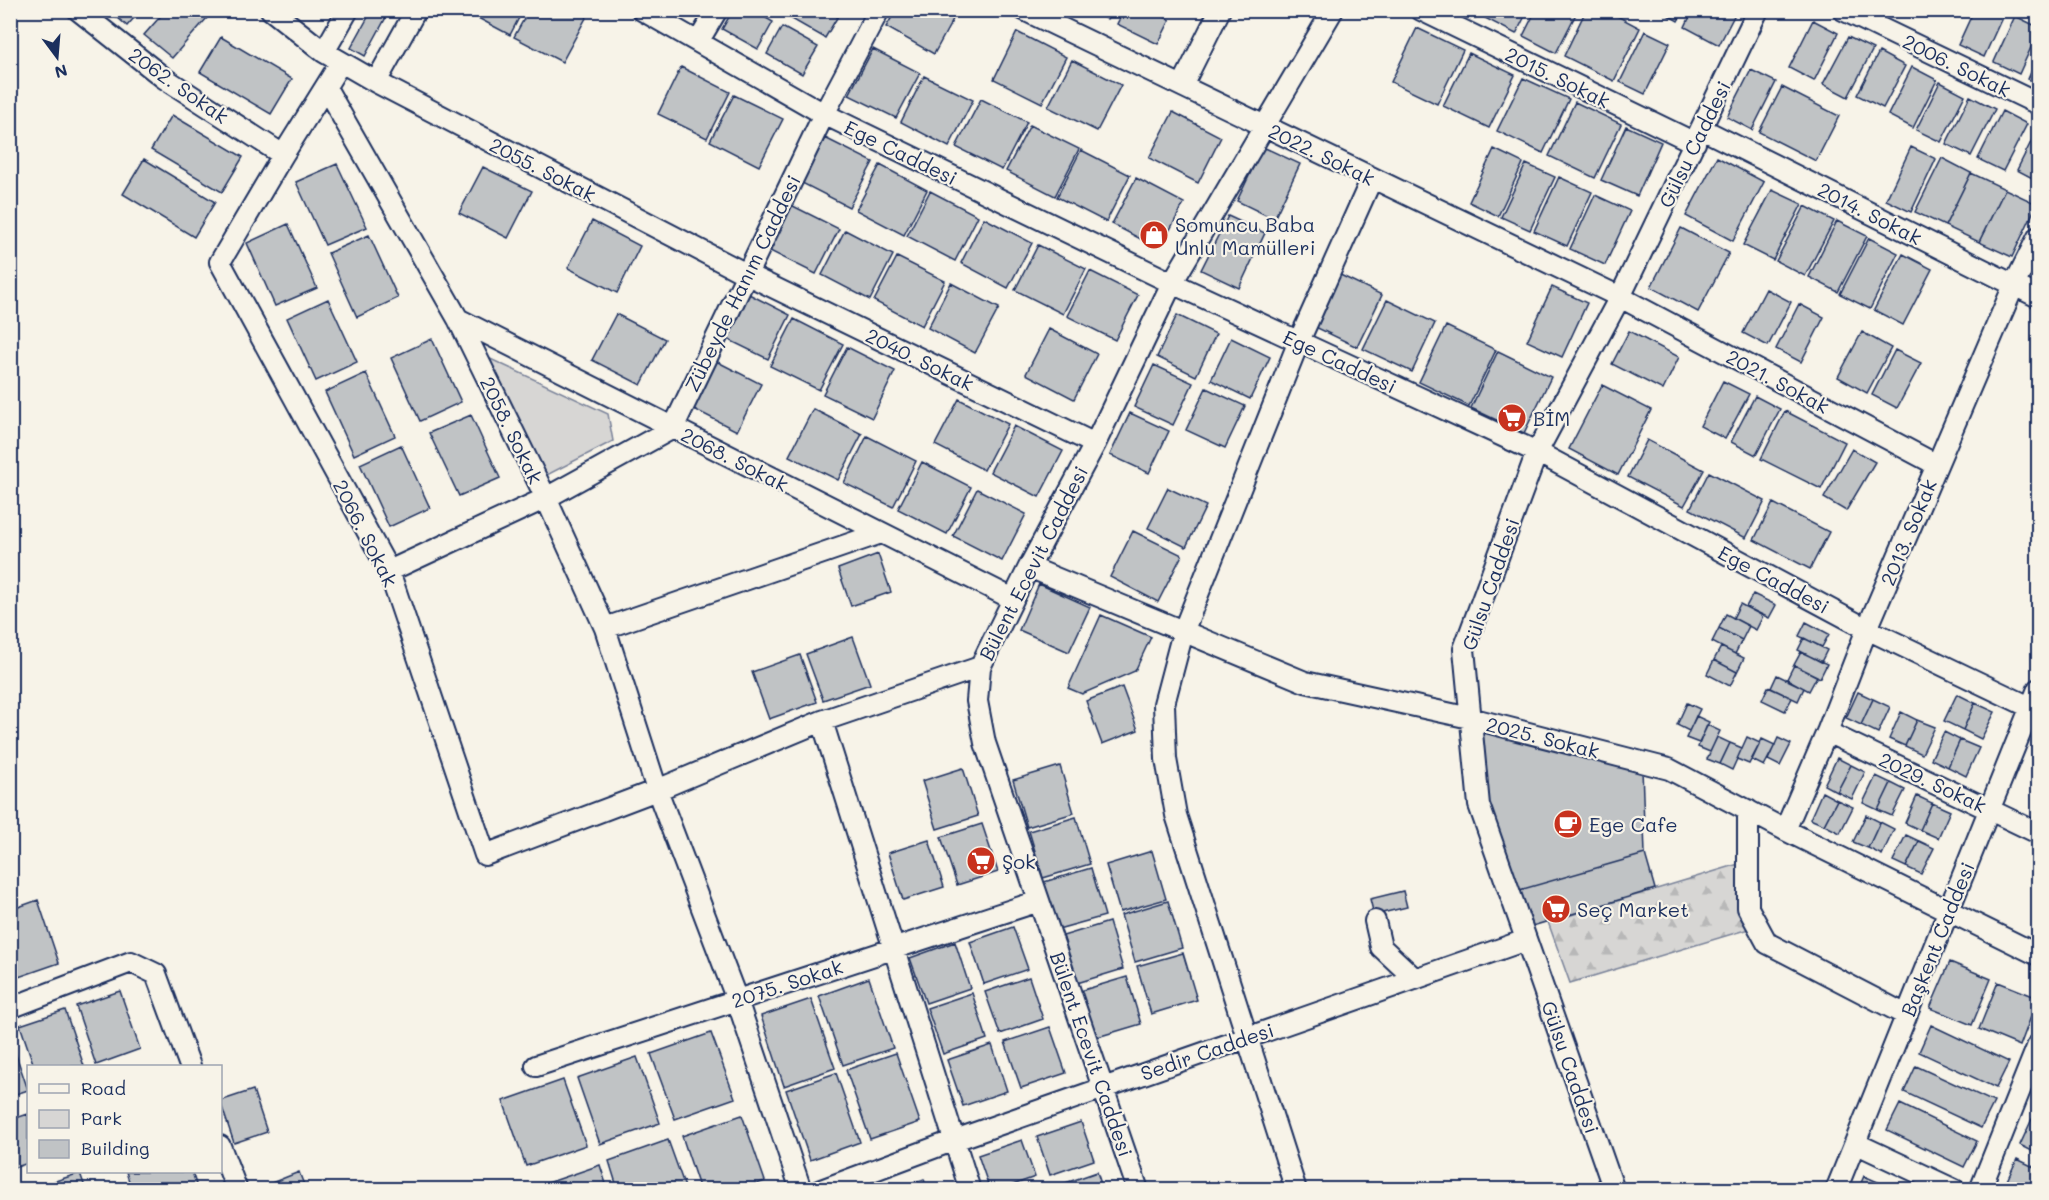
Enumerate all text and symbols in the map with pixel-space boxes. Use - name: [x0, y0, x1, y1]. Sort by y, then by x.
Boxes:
- north arrow: [27, 27, 87, 87]
- street label: 2006. Sokak: [1899, 28, 2015, 102]
- street label: 2015. Sokak: [1501, 40, 1615, 114]
- street label: 2062. Sokak: [124, 41, 234, 129]
- text: N: [53, 60, 70, 84]
- street label: Gülsu Caddesi: [1652, 76, 1736, 212]
- street label: Ege Caddesi: [840, 114, 962, 190]
- street label: 2022. Sokak: [1265, 117, 1379, 191]
- street label: 2055. Sokak: [485, 131, 601, 207]
- street label: Zübeyde Hanım Caddesi: [678, 170, 806, 396]
- street label: 2014. Sokak: [1814, 176, 1926, 250]
- place label: Somuncu Baba Unlu Mamülleri: [1175, 211, 1316, 260]
- shop icon: Somuncu Baba Unlu Mamülleri: [1138, 219, 1170, 251]
- street label: 2040. Sokak: [862, 322, 978, 396]
- street label: Ege Caddesi: [1279, 323, 1401, 399]
- street label: 2021. Sokak: [1722, 343, 1834, 419]
- street label: 2058. Sokak: [475, 372, 549, 488]
- supermarket icon: BİM: [1496, 402, 1528, 434]
- place label: BİM: [1533, 405, 1570, 431]
- street label: 2068. Sokak: [677, 421, 793, 497]
- street label: Bülent Ecevit Caddesi: [973, 461, 1093, 665]
- street label: 2066. Sokak: [328, 475, 404, 591]
- street label: 2013. Sokak: [1874, 475, 1942, 589]
- street label: Gülsu Caddesi: [1455, 514, 1525, 654]
- street label: Ege Caddesi: [1714, 539, 1834, 619]
- street label: 2025. Sokak: [1484, 710, 1602, 764]
- street label: 2029. Sokak: [1875, 746, 1991, 818]
- cafe icon: Ege Cafe: [1552, 808, 1584, 840]
- place label: Ege Cafe: [1589, 811, 1678, 837]
- supermarket icon: Şok: [965, 845, 997, 877]
- place label: Şok: [1002, 848, 1036, 874]
- street label: Başkent Caddesi: [1894, 858, 1980, 1020]
- supermarket icon: Seç Market: [1540, 893, 1572, 925]
- place label: Seç Market: [1577, 896, 1689, 922]
- street label: Bülent Ecevit Caddesi: [1045, 948, 1139, 1160]
- street label: 2075. Sokak: [728, 953, 846, 1013]
- street label: Gülsu Caddesi: [1536, 997, 1606, 1137]
- street label: Sedir Caddesi: [1137, 1016, 1277, 1086]
- legend: [27, 1065, 222, 1173]
- text: Road: [81, 1076, 126, 1100]
- text: Park: [81, 1106, 122, 1130]
- text: Building: [81, 1136, 149, 1160]

